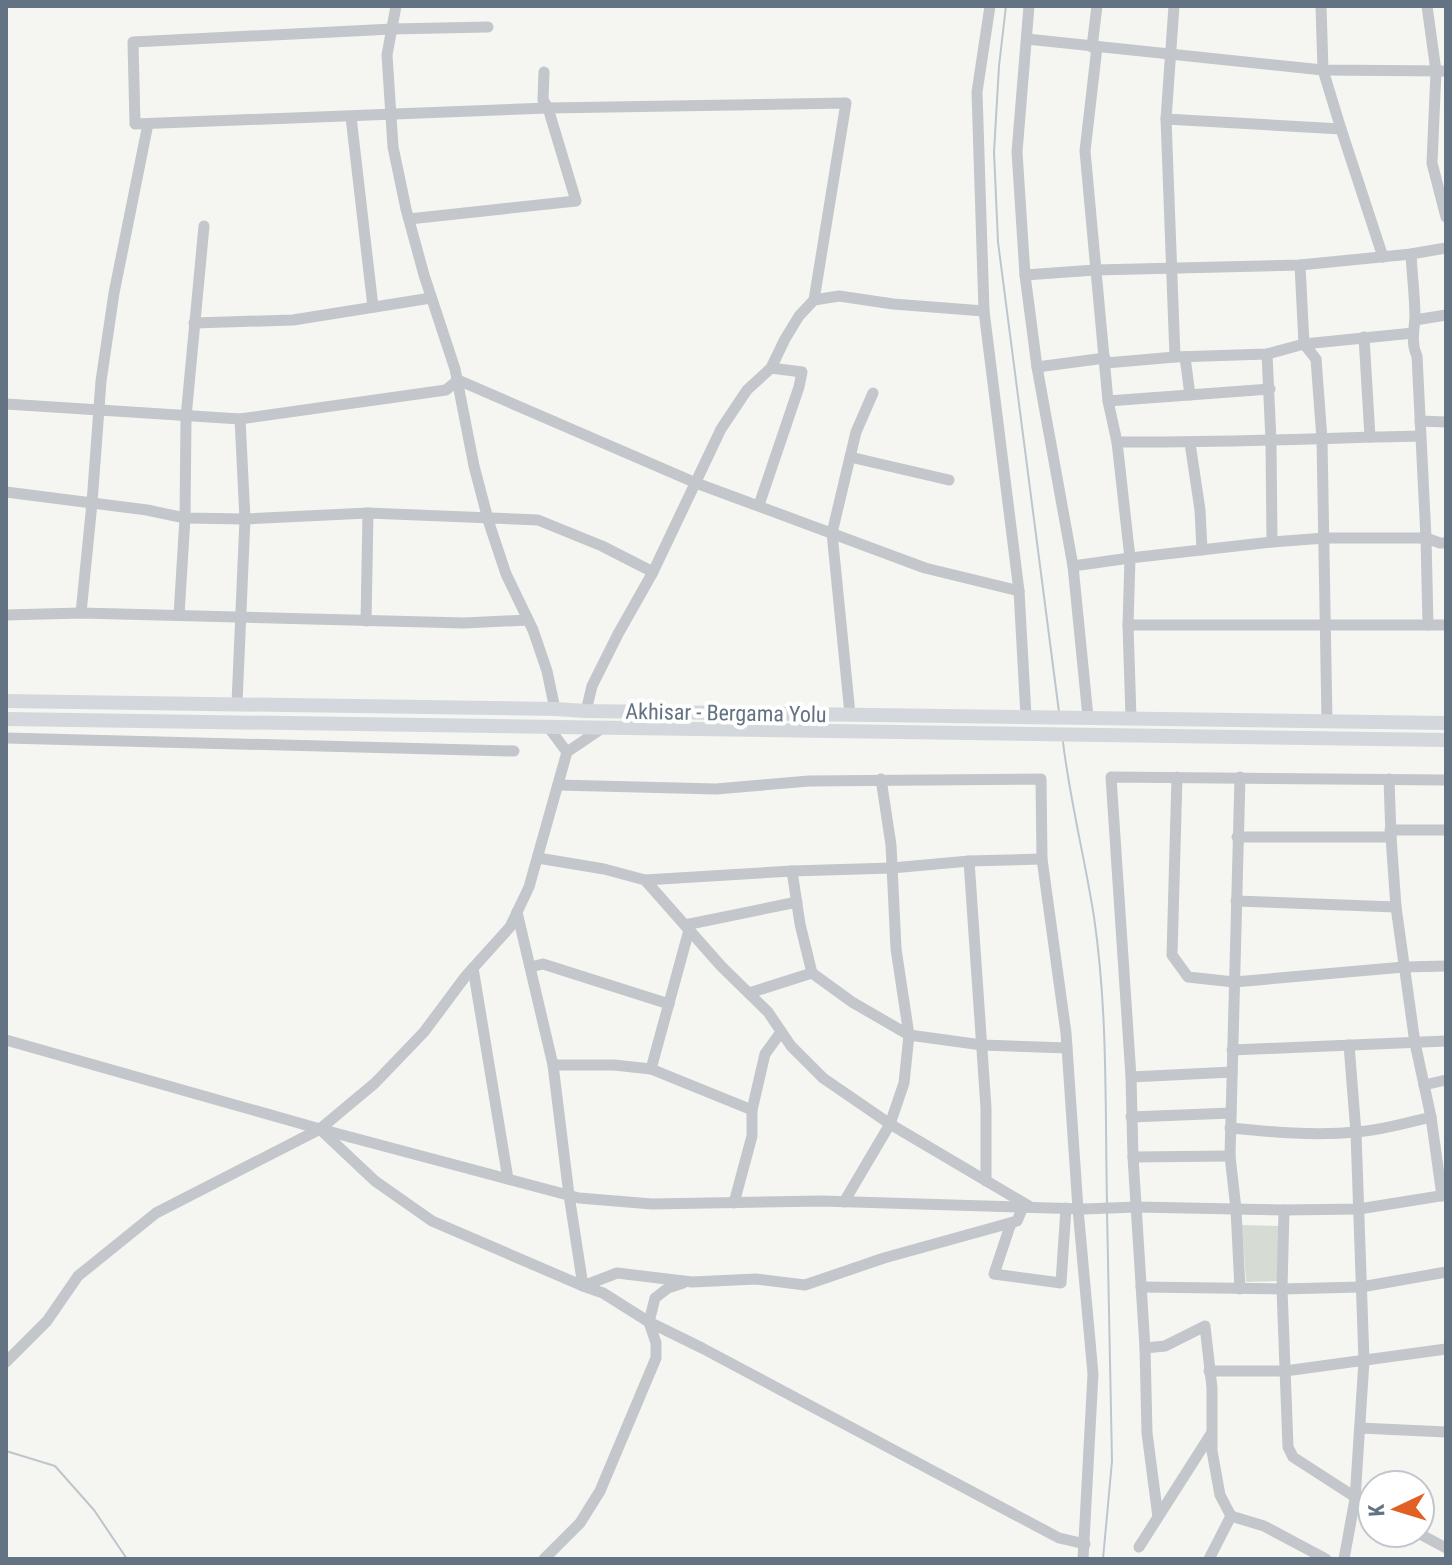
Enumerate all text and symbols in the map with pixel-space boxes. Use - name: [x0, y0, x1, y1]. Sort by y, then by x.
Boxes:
- street label: Akhisar - Bergama Yolu: [625, 699, 827, 727]
- north arrow: [1356, 1469, 1436, 1549]
- text: K: [1364, 1503, 1389, 1517]

